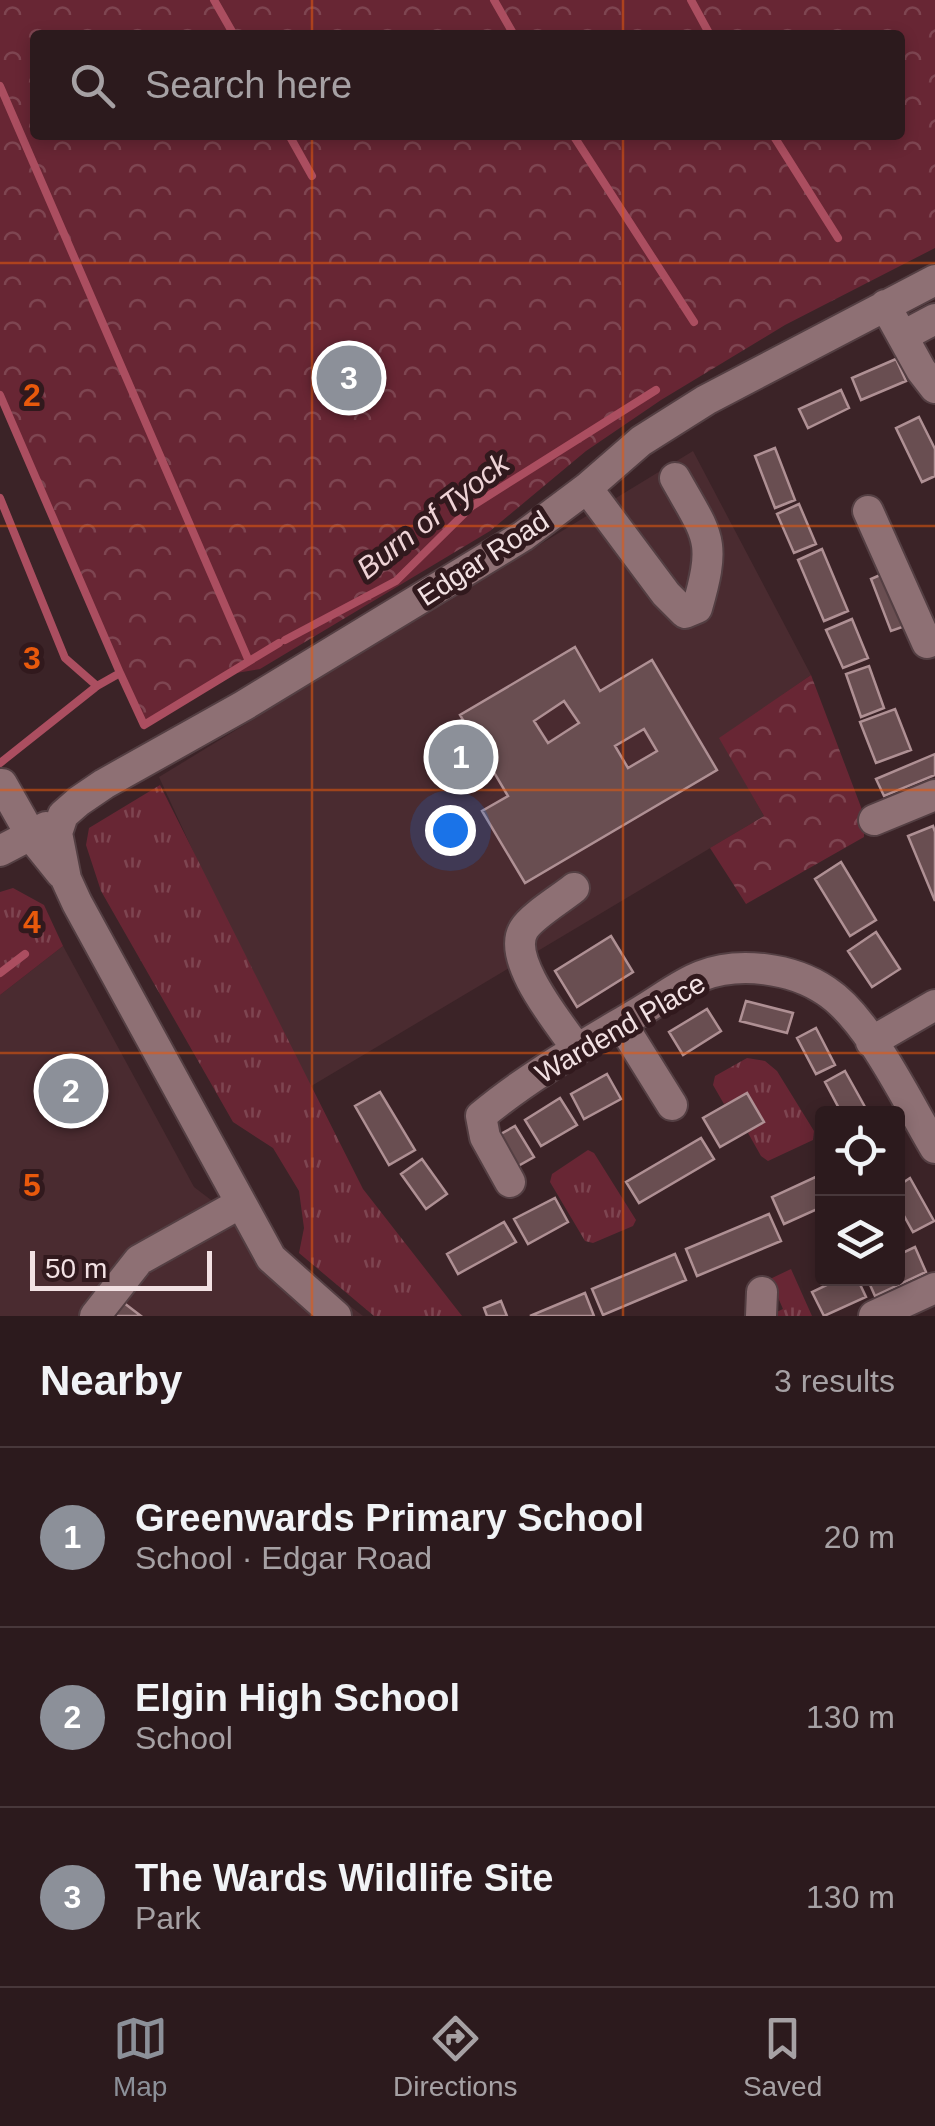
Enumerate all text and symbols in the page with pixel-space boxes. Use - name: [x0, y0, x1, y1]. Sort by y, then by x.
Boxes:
- search box: [30, 30, 905, 140]
- icon: search: [65, 58, 120, 113]
- text: Search here: [145, 64, 352, 106]
- pin: 3: [316, 340, 382, 416]
- text: 2: [23, 377, 41, 413]
- water label: Burn of Tyock: [350, 445, 516, 585]
- street label: Edgar Road: [412, 505, 554, 612]
- text: 3: [23, 640, 41, 676]
- pin: 1: [428, 720, 494, 794]
- your location: [425, 805, 476, 856]
- text: 4: [23, 904, 41, 940]
- street label: Wardend Place: [530, 967, 710, 1089]
- pin: 2: [38, 1054, 104, 1128]
- map controls: [815, 1106, 905, 1286]
- button: locate: [815, 1106, 905, 1196]
- text: 5: [23, 1167, 41, 1203]
- button: layers: [815, 1196, 905, 1286]
- scale bar: [30, 1246, 212, 1290]
- text: 50 m: [45, 1253, 107, 1284]
- text: Nearby: [40, 1357, 182, 1404]
- text: 3 results: [774, 1363, 895, 1399]
- text: Greenwards Primary School: [135, 1497, 644, 1539]
- text: 1: [64, 1519, 81, 1555]
- text: 20 m: [824, 1519, 895, 1555]
- text: School · Edgar Road: [135, 1540, 432, 1576]
- text: Elgin High School: [135, 1677, 460, 1719]
- text: 2: [64, 1699, 81, 1735]
- text: 130 m: [806, 1699, 895, 1735]
- text: School: [135, 1720, 233, 1756]
- text: The Wards Wildlife Site: [135, 1857, 553, 1899]
- text: 3: [64, 1879, 81, 1915]
- text: 130 m: [806, 1879, 895, 1915]
- text: Park: [135, 1900, 201, 1936]
- tab: Map: [113, 2011, 168, 2103]
- tab: Directions: [393, 2011, 518, 2103]
- tab: Saved: [743, 2011, 822, 2103]

